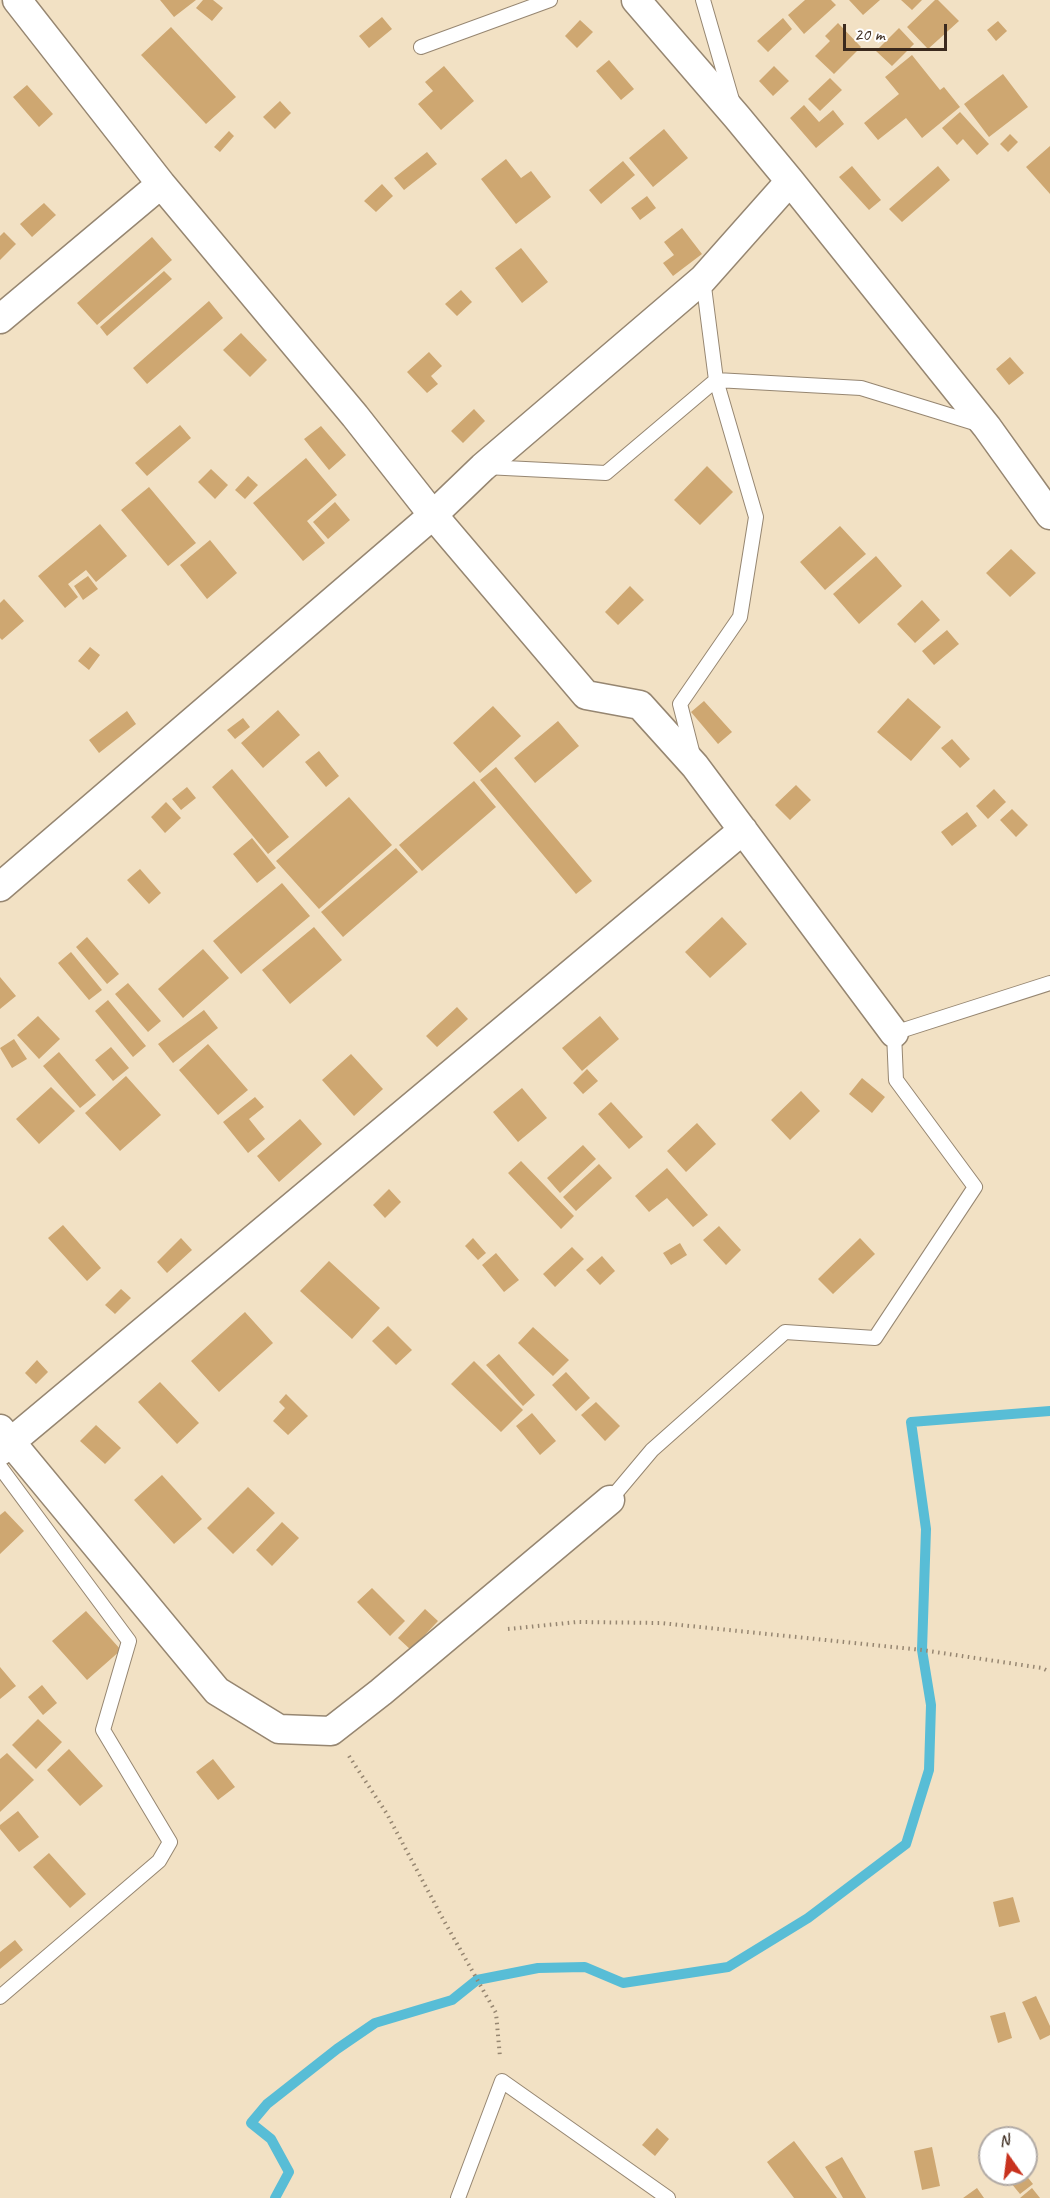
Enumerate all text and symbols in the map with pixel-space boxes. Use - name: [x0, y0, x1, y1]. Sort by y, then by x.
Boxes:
- scale bar: [846, 12, 950, 50]
- text: 20 m: [854, 23, 885, 45]
- north arrow: [978, 2126, 1038, 2186]
- text: N: [997, 2130, 1011, 2151]

